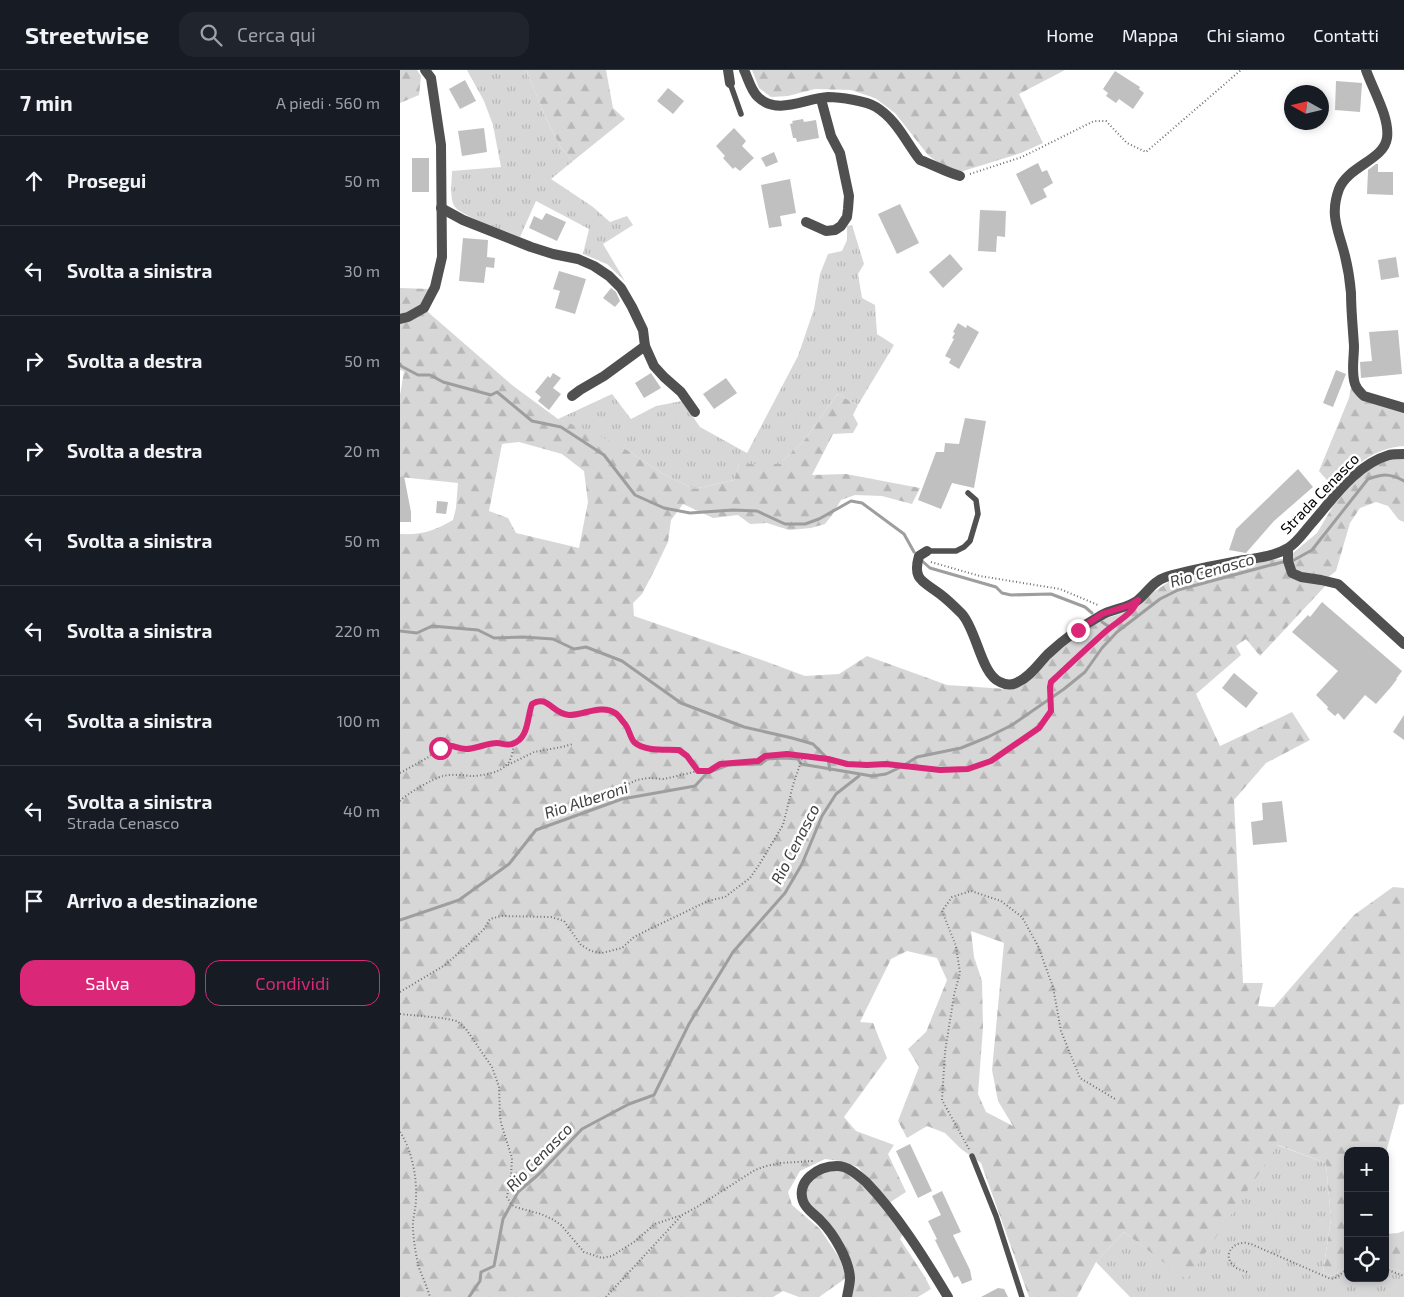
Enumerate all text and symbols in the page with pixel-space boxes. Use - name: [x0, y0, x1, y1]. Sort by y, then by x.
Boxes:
- search box: [179, 12, 529, 57]
- text: Streetwise: [25, 20, 149, 49]
- icon: search: [197, 21, 225, 49]
- text: Cerca qui: [237, 23, 316, 46]
- text: Home: [1046, 24, 1094, 46]
- text: Mappa: [1122, 24, 1178, 46]
- text: Chi siamo: [1206, 24, 1285, 46]
- text: Contatti: [1313, 24, 1379, 46]
- north arrow: [1284, 85, 1329, 130]
- text: 7 min: [20, 90, 73, 115]
- text: A piedi · 560 m: [276, 93, 380, 112]
- icon: ahead: [20, 167, 48, 195]
- text: Prosegui: [67, 169, 146, 192]
- text: 50 m: [344, 171, 380, 190]
- icon: left: [20, 257, 48, 285]
- text: Svolta a sinistra: [67, 259, 212, 282]
- text: 30 m: [344, 261, 380, 280]
- icon: right: [20, 347, 48, 375]
- text: Svolta a destra: [67, 349, 202, 372]
- text: 50 m: [344, 351, 380, 370]
- icon: right: [20, 437, 48, 465]
- text: Svolta a destra: [67, 439, 202, 462]
- text: 20 m: [344, 441, 380, 460]
- street label: Strada Cenasco: [1276, 449, 1362, 537]
- icon: left: [20, 527, 48, 555]
- text: Svolta a sinistra: [67, 529, 212, 552]
- text: 50 m: [344, 531, 380, 550]
- water label: Rio Cenasco: [1167, 548, 1256, 591]
- icon: left: [20, 617, 48, 645]
- text: Svolta a sinistra: [67, 619, 212, 642]
- route end: [1067, 619, 1090, 642]
- text: 220 m: [335, 621, 380, 640]
- icon: left: [20, 707, 48, 735]
- text: Svolta a sinistra: [67, 709, 212, 732]
- text: 100 m: [337, 711, 380, 730]
- route start: [429, 737, 452, 760]
- water label: Rio Alberoni: [542, 777, 630, 822]
- text: Svolta a sinistra: [67, 790, 212, 813]
- icon: left: [20, 797, 48, 825]
- text: 40 m: [343, 801, 380, 820]
- water label: Rio Cenasco: [766, 801, 823, 887]
- text: Strada Cenasco: [67, 813, 179, 832]
- icon: arrive: [20, 887, 48, 915]
- text: Arrivo a destinazione: [67, 889, 258, 912]
- button: Salva: [20, 960, 195, 1006]
- button: Condividi: [205, 960, 380, 1006]
- water label: Rio Cenasco: [502, 1119, 576, 1195]
- map controls: [1344, 1147, 1389, 1282]
- button: +: [1344, 1147, 1389, 1192]
- button: −: [1344, 1192, 1389, 1237]
- button: locate: [1344, 1237, 1389, 1282]

